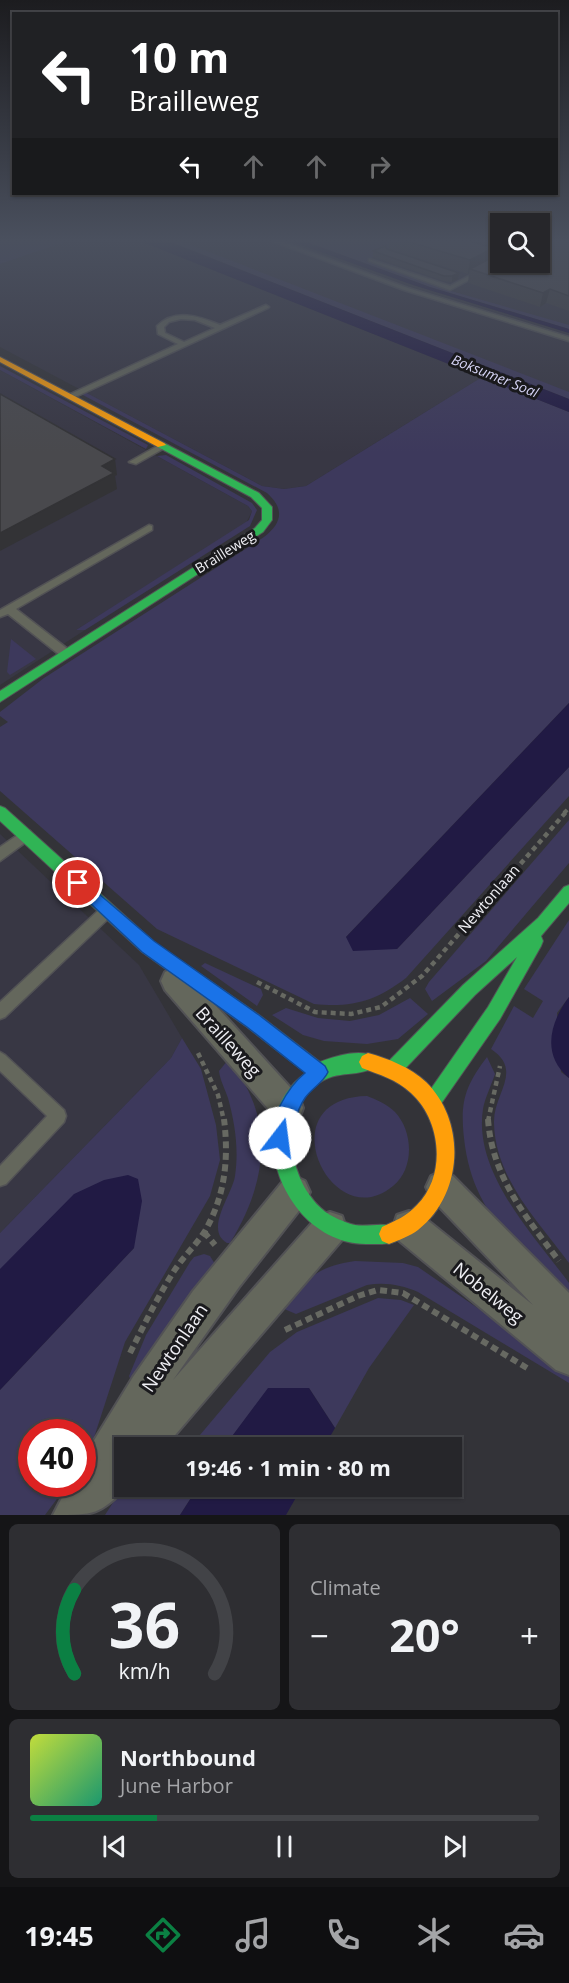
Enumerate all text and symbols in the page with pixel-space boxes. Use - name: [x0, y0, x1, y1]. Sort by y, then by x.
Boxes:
- text: 10 m: [129, 28, 229, 85]
- icon: left: [30, 36, 108, 114]
- text: Brailleweg: [129, 82, 259, 119]
- icon: left: [174, 150, 207, 183]
- icon: ahead: [237, 150, 270, 183]
- icon: ahead: [300, 150, 333, 183]
- icon: right: [363, 150, 396, 183]
- map controls: [490, 213, 550, 273]
- button: search: [490, 213, 550, 273]
- water label: Boksumer Soal: [449, 350, 542, 402]
- street label: Brailleweg: [191, 525, 259, 577]
- pin: [52, 857, 103, 908]
- street label: Newtonlaan: [453, 860, 524, 937]
- icon: arrive: [61, 866, 94, 899]
- street label: Brailleweg: [191, 1001, 267, 1082]
- position arrow: [248, 1106, 312, 1170]
- street label: Nobelweg: [448, 1257, 529, 1328]
- street label: Newtonlaan: [136, 1299, 212, 1396]
- speed limit sign: 40: [18, 1419, 96, 1497]
- text: 19:46 · 1 min · 80 m: [185, 1452, 391, 1482]
- text: Climate: [310, 1574, 381, 1601]
- text: 36: [109, 1581, 180, 1666]
- text: 20°: [389, 1604, 460, 1665]
- text: −: [310, 1613, 329, 1658]
- text: +: [520, 1613, 539, 1658]
- text: km/h: [118, 1656, 171, 1685]
- text: Northbound: [120, 1742, 256, 1772]
- text: June Harbor: [120, 1772, 233, 1799]
- icon: previous: [98, 1830, 131, 1863]
- icon: pause: [268, 1830, 301, 1863]
- icon: next: [438, 1830, 471, 1863]
- icon: directions: [142, 1914, 184, 1956]
- icon: music: [232, 1914, 274, 1956]
- icon: phone: [322, 1914, 364, 1956]
- icon: climate: [413, 1914, 455, 1956]
- icon: car: [503, 1914, 545, 1956]
- text: 19:45: [24, 1917, 94, 1954]

